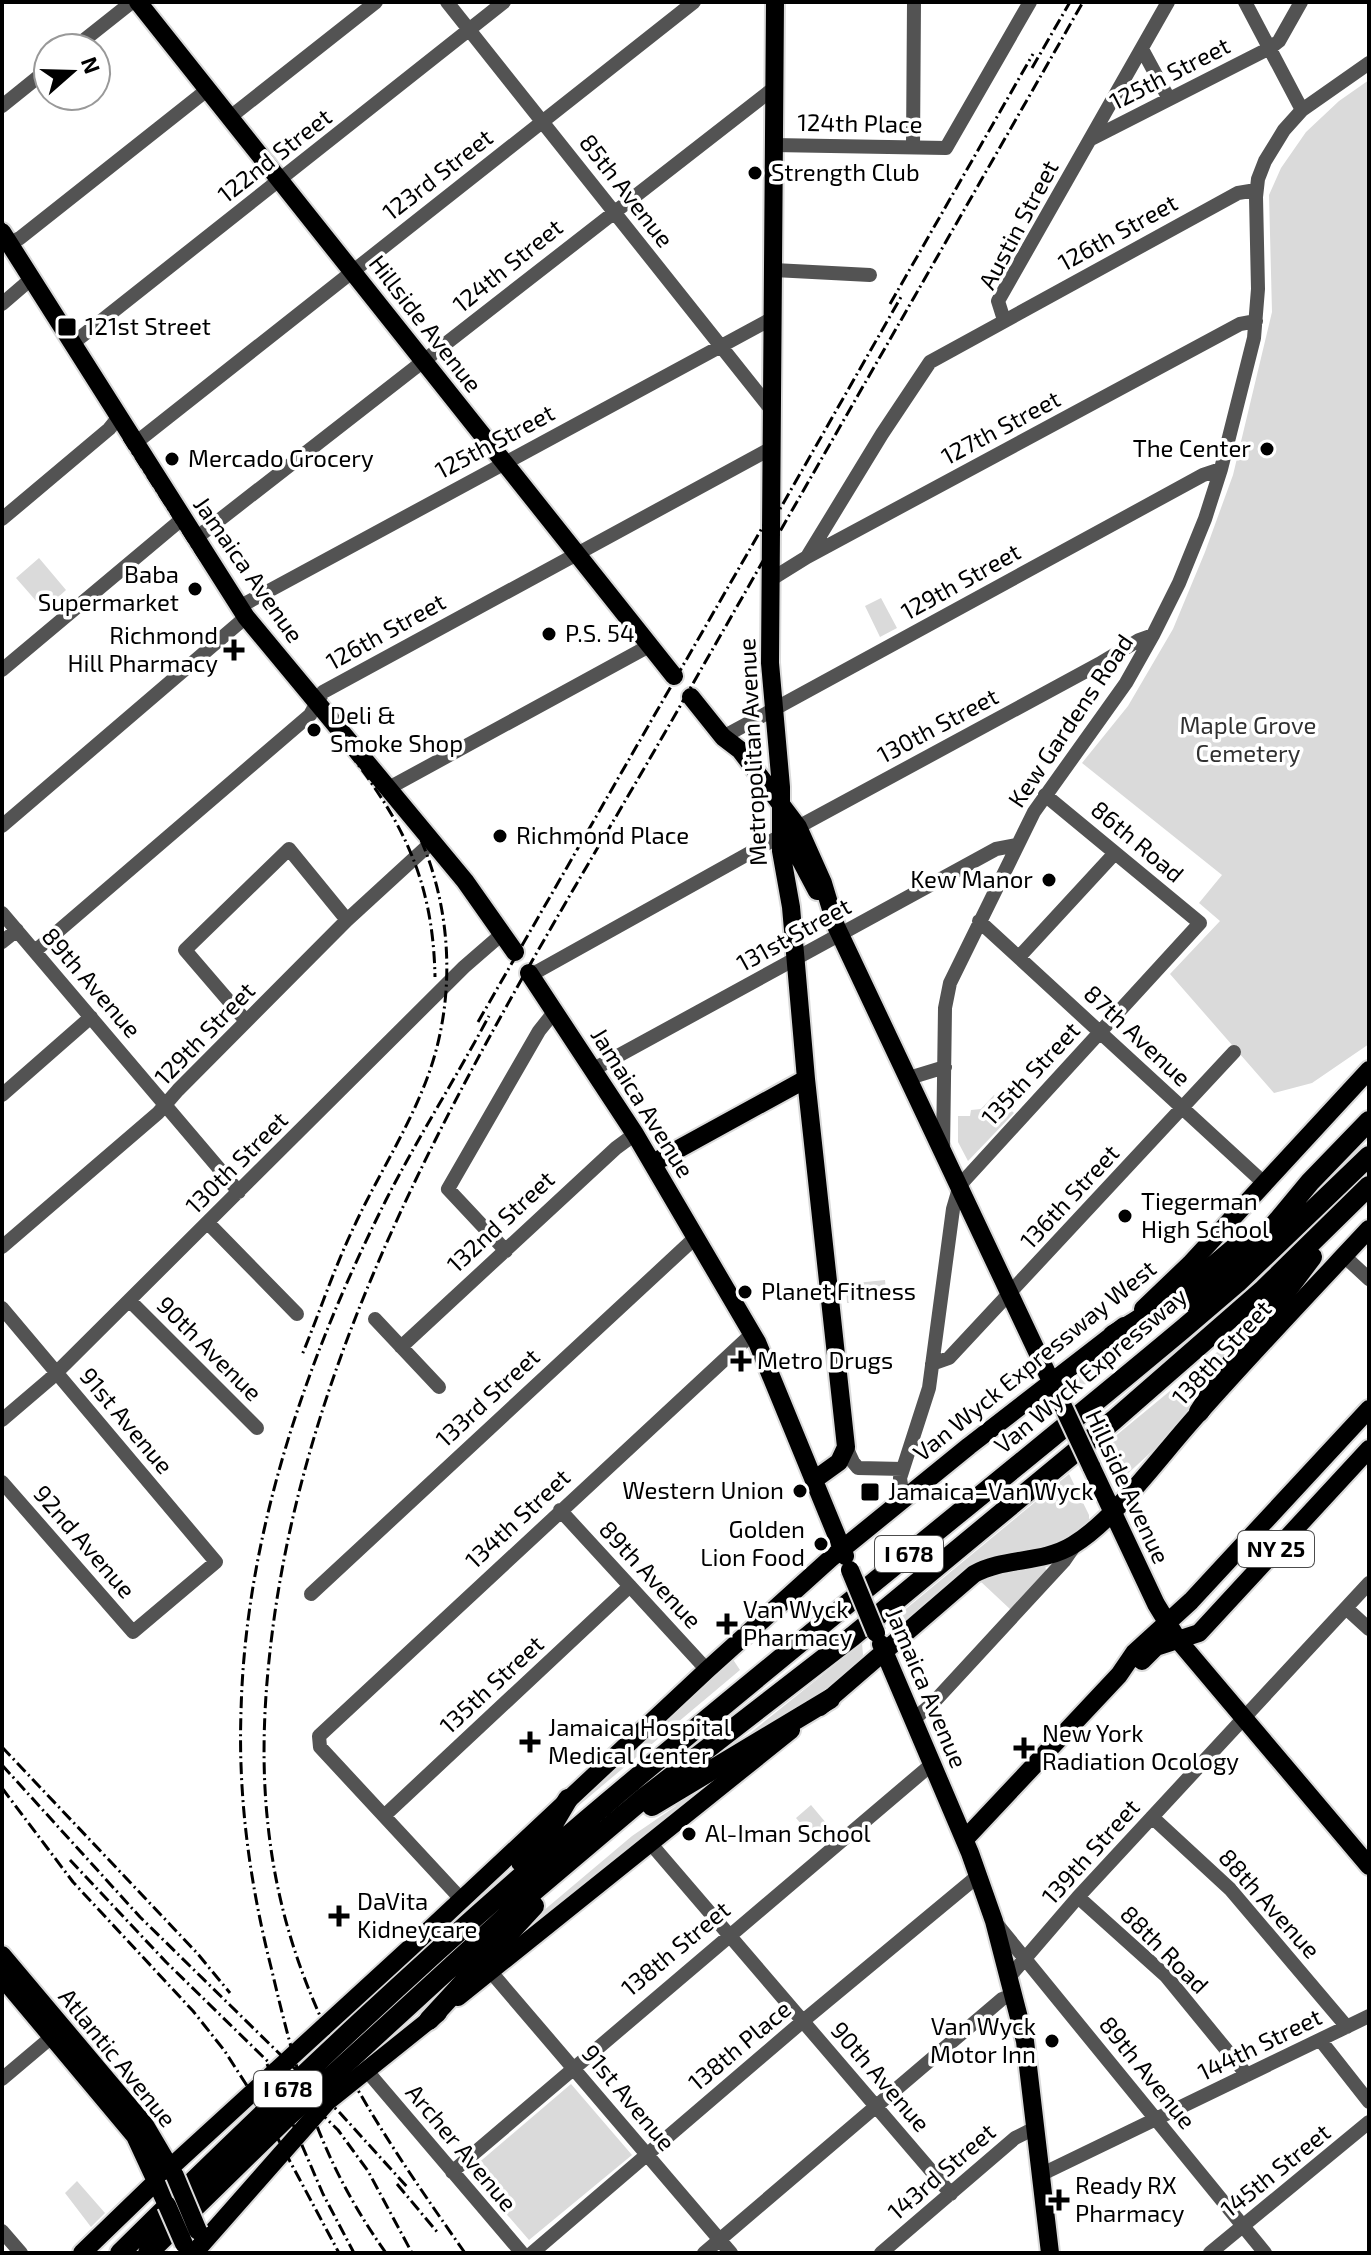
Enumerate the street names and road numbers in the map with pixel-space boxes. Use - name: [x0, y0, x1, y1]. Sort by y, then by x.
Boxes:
- street label: 125th Street: [1104, 30, 1234, 115]
- street label: 122nd Street: [211, 101, 337, 208]
- street label: 124th Place: [797, 107, 923, 138]
- street label: 123rd Street: [376, 122, 498, 226]
- street label: 85th Avenue: [574, 128, 680, 252]
- street label: Austin Street: [972, 155, 1064, 294]
- street label: 126th Street: [1053, 187, 1182, 276]
- street label: 124th Street: [446, 212, 568, 318]
- street label: Hillside Avenue: [364, 249, 489, 398]
- street label: 127th Street: [936, 383, 1065, 470]
- street label: 125th Street: [430, 397, 559, 484]
- street label: Jamaica Avenue: [188, 491, 310, 648]
- street label: 129th Street: [896, 536, 1025, 625]
- street label: 126th Street: [321, 586, 450, 675]
- street label: Kew Gardens Road: [1001, 628, 1138, 812]
- street label: Metropolitan Avenue: [731, 637, 772, 867]
- street label: 130th Street: [872, 681, 1003, 769]
- street label: 86th Road: [1086, 794, 1190, 888]
- street label: 131st Street: [731, 891, 855, 977]
- street label: 89th Avenue: [36, 921, 148, 1043]
- street label: 129th Street: [148, 975, 260, 1090]
- street label: 87th Avenue: [1079, 978, 1197, 1092]
- street label: 135th Street: [975, 1015, 1085, 1131]
- street label: Jamaica Avenue: [586, 1022, 701, 1183]
- street label: 130th Street: [179, 1105, 293, 1219]
- street label: 136th Street: [1013, 1138, 1124, 1254]
- street label: 132nd Street: [440, 1164, 560, 1278]
- street label: Van Wyck Expressway West: [907, 1254, 1163, 1468]
- street label: Van Wyck Expressway: [989, 1282, 1193, 1460]
- street label: 90th Avenue: [152, 1289, 269, 1406]
- street label: 138th Street: [1165, 1294, 1277, 1410]
- street label: 133rd Street: [429, 1341, 545, 1452]
- street label: 91st Avenue: [74, 1361, 180, 1479]
- street label: Hillside Avenue: [1080, 1405, 1177, 1568]
- street label: 134th Street: [459, 1462, 575, 1574]
- street label: 92nd Avenue: [28, 1479, 142, 1603]
- street label: 89th Avenue: [594, 1514, 708, 1634]
- road number: NY 25: [1238, 1531, 1314, 1567]
- road number: I 678: [875, 1536, 943, 1572]
- street label: Jamaica Avenue: [881, 1603, 974, 1772]
- street label: 135th Street: [433, 1629, 549, 1739]
- street label: 139th Street: [1035, 1792, 1145, 1910]
- street label: 88th Avenue: [1213, 1842, 1327, 1964]
- street label: 138th Street: [615, 1894, 735, 2002]
- street label: 88th Road: [1115, 1899, 1215, 1999]
- street label: Atlantic Avenue: [53, 1982, 183, 2132]
- street label: 138th Place: [682, 1994, 796, 2096]
- street label: 144th Street: [1193, 2001, 1326, 2086]
- street label: 89th Avenue: [1094, 2010, 1202, 2134]
- street label: 90th Avenue: [825, 2015, 937, 2137]
- street label: 91st Avenue: [576, 2038, 682, 2156]
- road number: I 678: [254, 2071, 322, 2107]
- street label: Archer Avenue: [401, 2078, 524, 2217]
- street label: 143rd Street: [881, 2116, 1001, 2225]
- street label: 145th Street: [1215, 2117, 1336, 2223]

